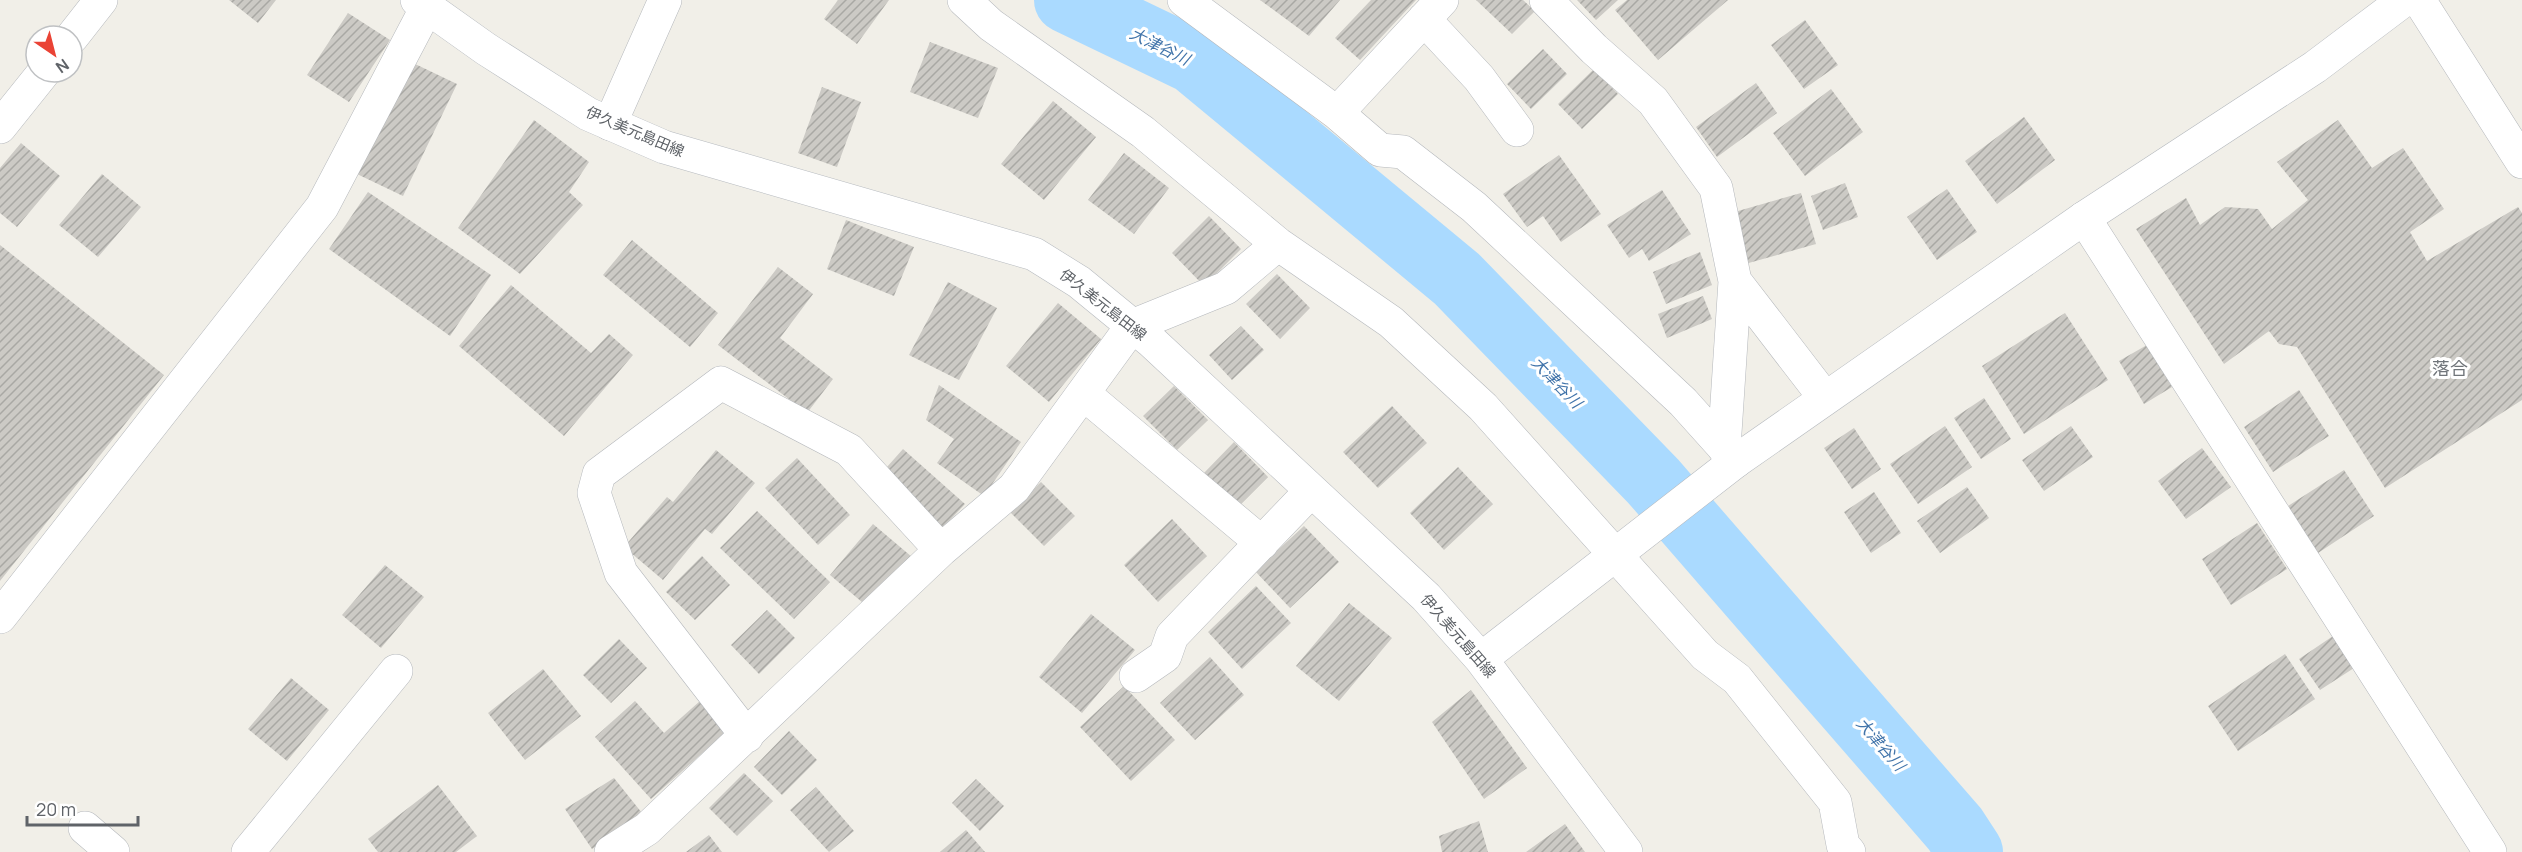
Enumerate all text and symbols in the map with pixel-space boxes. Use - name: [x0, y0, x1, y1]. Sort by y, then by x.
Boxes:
- water label: 大津谷川: [1126, 22, 1195, 71]
- north arrow: [24, 24, 84, 84]
- text: N: [52, 54, 74, 79]
- street label: 伊久美元島田線: [583, 101, 688, 162]
- street label: 伊久美元島田線: [1055, 264, 1151, 345]
- water label: 大津谷川: [1527, 351, 1589, 414]
- district label: 落合: [2432, 356, 2468, 380]
- street label: 伊久美元島田線: [1416, 589, 1501, 682]
- water label: 大津谷川: [1852, 713, 1912, 777]
- scale bar: [27, 789, 138, 827]
- text: 20 m: [36, 797, 76, 821]

